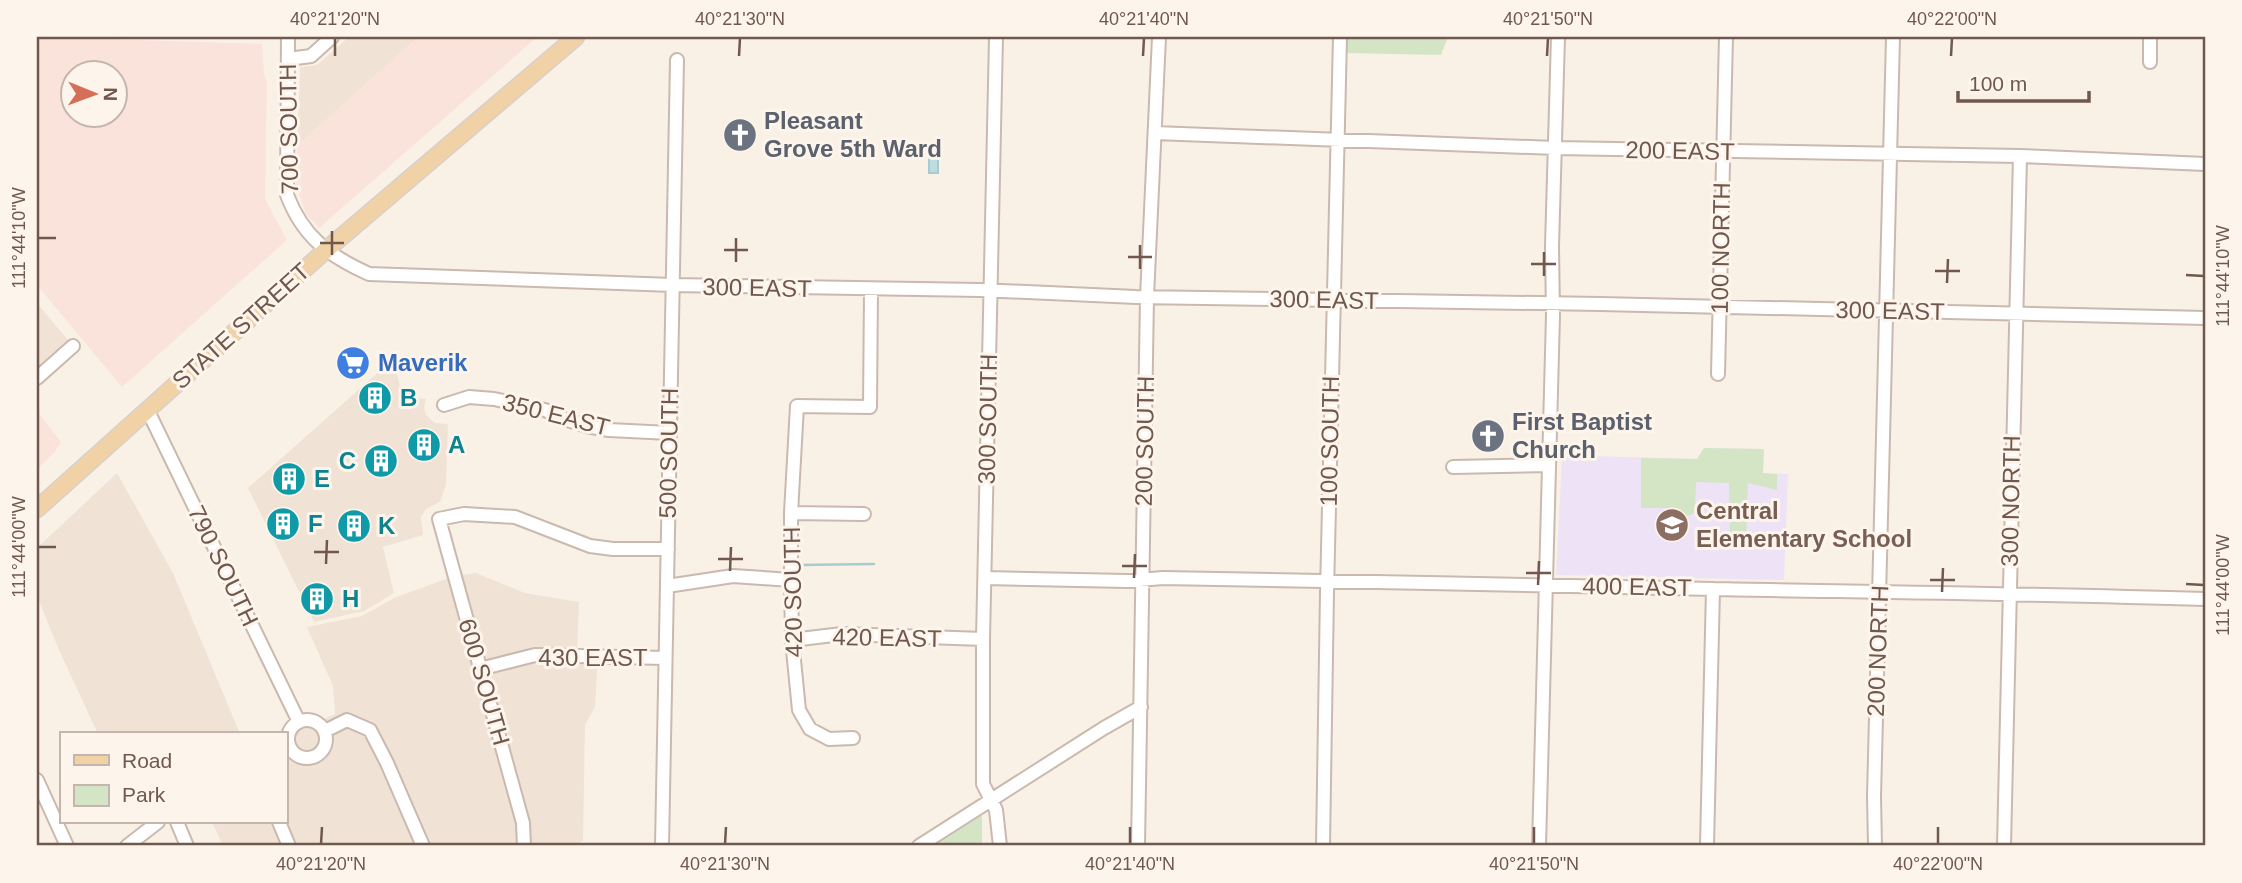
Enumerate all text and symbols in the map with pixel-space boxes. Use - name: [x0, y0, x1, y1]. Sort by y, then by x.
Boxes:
- text: 40°21'20"N: [290, 9, 380, 29]
- text: 40°21'30"N: [695, 9, 785, 29]
- text: 40°21'40"N: [1099, 9, 1189, 29]
- text: 40°21'50"N: [1503, 9, 1593, 29]
- text: 40°22'00"N: [1907, 9, 1997, 29]
- north arrow: [60, 60, 130, 130]
- scale bar: [1958, 60, 2090, 104]
- street label: 700 SOUTH: [274, 63, 303, 195]
- text: 100 m: [1969, 72, 2027, 95]
- text: N: [100, 87, 121, 101]
- place label: Pleasant Grove 5th Ward: [764, 107, 942, 162]
- church icon: Pleasant Grove 5th Ward: [721, 116, 759, 154]
- street label: 200 EAST: [1625, 136, 1735, 165]
- street label: 100 NORTH: [1706, 182, 1735, 314]
- text: 111°44'10"W: [9, 187, 29, 289]
- text: 111°44'10"W: [2213, 225, 2233, 327]
- street label: STATE STREET: [167, 257, 315, 394]
- street label: 300 EAST: [702, 273, 812, 302]
- street label: 300 EAST: [1269, 285, 1379, 314]
- street label: 300 EAST: [1835, 296, 1945, 325]
- supermarket icon: Maverik: [334, 344, 372, 382]
- place label: Maverik: [378, 349, 468, 376]
- street label: 300 SOUTH: [973, 353, 1002, 485]
- street label: 200 SOUTH: [1130, 375, 1159, 507]
- street label: 100 SOUTH: [1315, 375, 1344, 507]
- building icon: B: [356, 379, 394, 417]
- place label: B: [400, 384, 417, 411]
- street label: 500 SOUTH: [654, 387, 683, 519]
- street label: 350 EAST: [500, 388, 613, 441]
- place label: First Baptist Church: [1512, 408, 1652, 463]
- church icon: First Baptist Church: [1469, 417, 1507, 455]
- building icon: A: [405, 426, 443, 464]
- place label: A: [448, 431, 465, 458]
- street label: 300 NORTH: [1996, 435, 2025, 567]
- building icon: C: [362, 442, 400, 480]
- place label: C: [339, 447, 356, 474]
- building icon: E: [270, 460, 308, 498]
- place label: E: [314, 465, 330, 492]
- text: 111°44'00"W: [9, 496, 29, 598]
- place label: Central Elementary School: [1696, 497, 1912, 552]
- street label: 790 SOUTH: [183, 501, 264, 630]
- building icon: F: [264, 505, 302, 543]
- school or university icon: Central Elementary School: [1653, 506, 1691, 544]
- building icon: K: [335, 507, 373, 545]
- place label: F: [308, 510, 323, 537]
- place label: K: [378, 512, 396, 539]
- street label: 420 SOUTH: [778, 526, 807, 658]
- text: 111°44'00"W: [2213, 534, 2233, 636]
- street label: 400 EAST: [1582, 572, 1692, 601]
- building icon: H: [298, 580, 336, 618]
- place label: H: [342, 585, 359, 612]
- street label: 200 NORTH: [1862, 585, 1893, 717]
- street label: 600 SOUTH: [453, 615, 515, 748]
- street label: 420 EAST: [832, 623, 942, 652]
- street label: 430 EAST: [538, 644, 648, 671]
- legend: [60, 732, 287, 824]
- text: Road: [122, 749, 172, 772]
- text: Park: [122, 783, 166, 806]
- text: 40°21'20"N: [276, 854, 366, 874]
- text: 40°21'30"N: [680, 854, 770, 874]
- text: 40°21'40"N: [1085, 854, 1175, 874]
- text: 40°21'50"N: [1489, 854, 1579, 874]
- text: 40°22'00"N: [1893, 854, 1983, 874]

